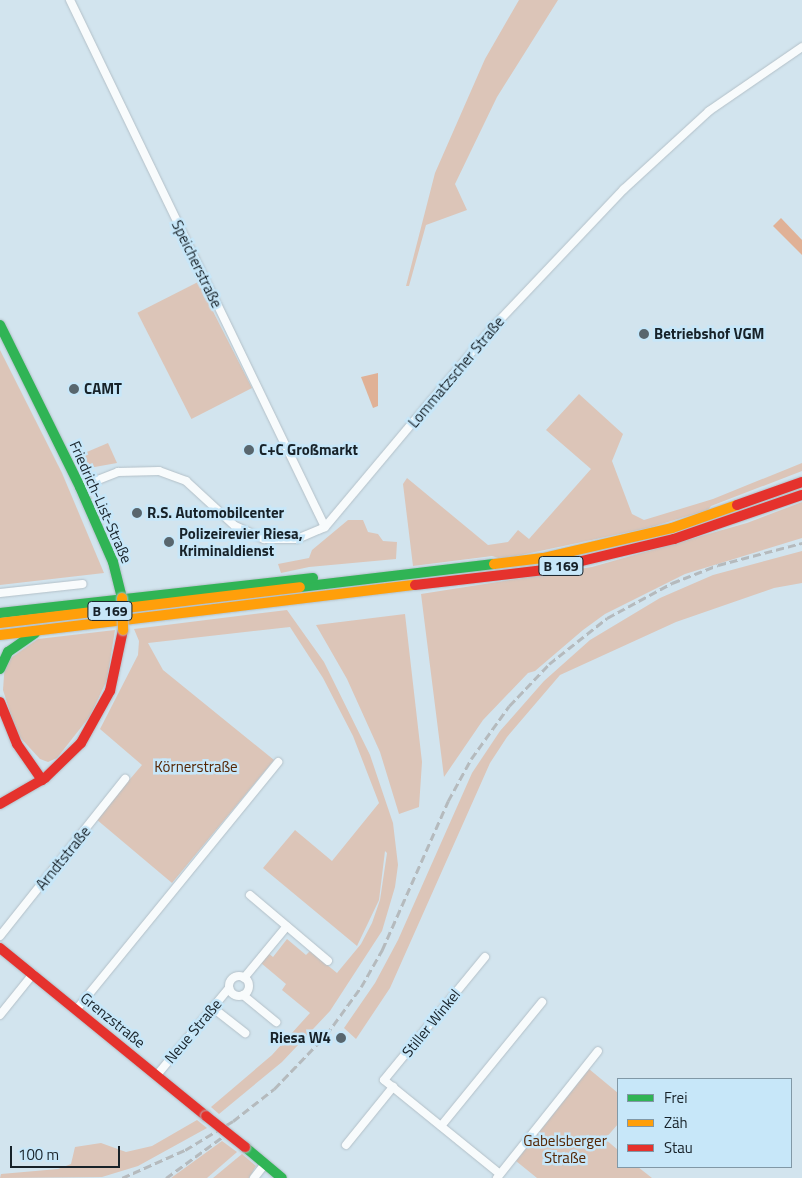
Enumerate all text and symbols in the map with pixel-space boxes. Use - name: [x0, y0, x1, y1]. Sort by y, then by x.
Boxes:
- street label: Speicherstraße: [168, 217, 226, 311]
- street label: Lommatzscher Straße: [404, 313, 508, 431]
- place label: Betriebshof VGM: [654, 325, 764, 343]
- marker: Betriebshof VGM: [638, 328, 650, 340]
- place label: CAMT: [84, 380, 122, 398]
- marker: CAMT: [68, 383, 80, 395]
- street label: Friedrich-List-Straße: [66, 438, 136, 566]
- place label: C+C Großmarkt: [259, 441, 358, 459]
- marker: C+C Großmarkt: [243, 444, 255, 456]
- place label: R.S. Automobilcenter: [147, 504, 284, 522]
- marker: R.S. Automobilcenter: [131, 507, 143, 519]
- place label: Polizeirevier Riesa, Kriminaldienst: [179, 524, 303, 559]
- marker: Polizeirevier Riesa, Kriminaldienst: [163, 536, 175, 548]
- road number: B 169: [537, 554, 585, 578]
- road number: B 169: [86, 600, 134, 622]
- park label: Körnerstraße: [154, 758, 238, 776]
- street label: Arndtstraße: [32, 823, 94, 893]
- street label: Stiller Winkel: [398, 985, 464, 1061]
- street label: Grenzstraße: [77, 989, 149, 1051]
- street label: Neue Straße: [161, 995, 225, 1067]
- place label: Riesa W4: [270, 1029, 331, 1047]
- marker: Riesa W4: [335, 1032, 347, 1044]
- legend: [617, 1078, 792, 1168]
- text: Frei: [664, 1086, 687, 1109]
- text: Zäh: [664, 1111, 688, 1134]
- park label: Gabelsberger Straße: [523, 1131, 607, 1166]
- scale bar: [12, 1136, 122, 1168]
- text: Stau: [664, 1136, 693, 1159]
- text: 100 m: [18, 1143, 59, 1166]

